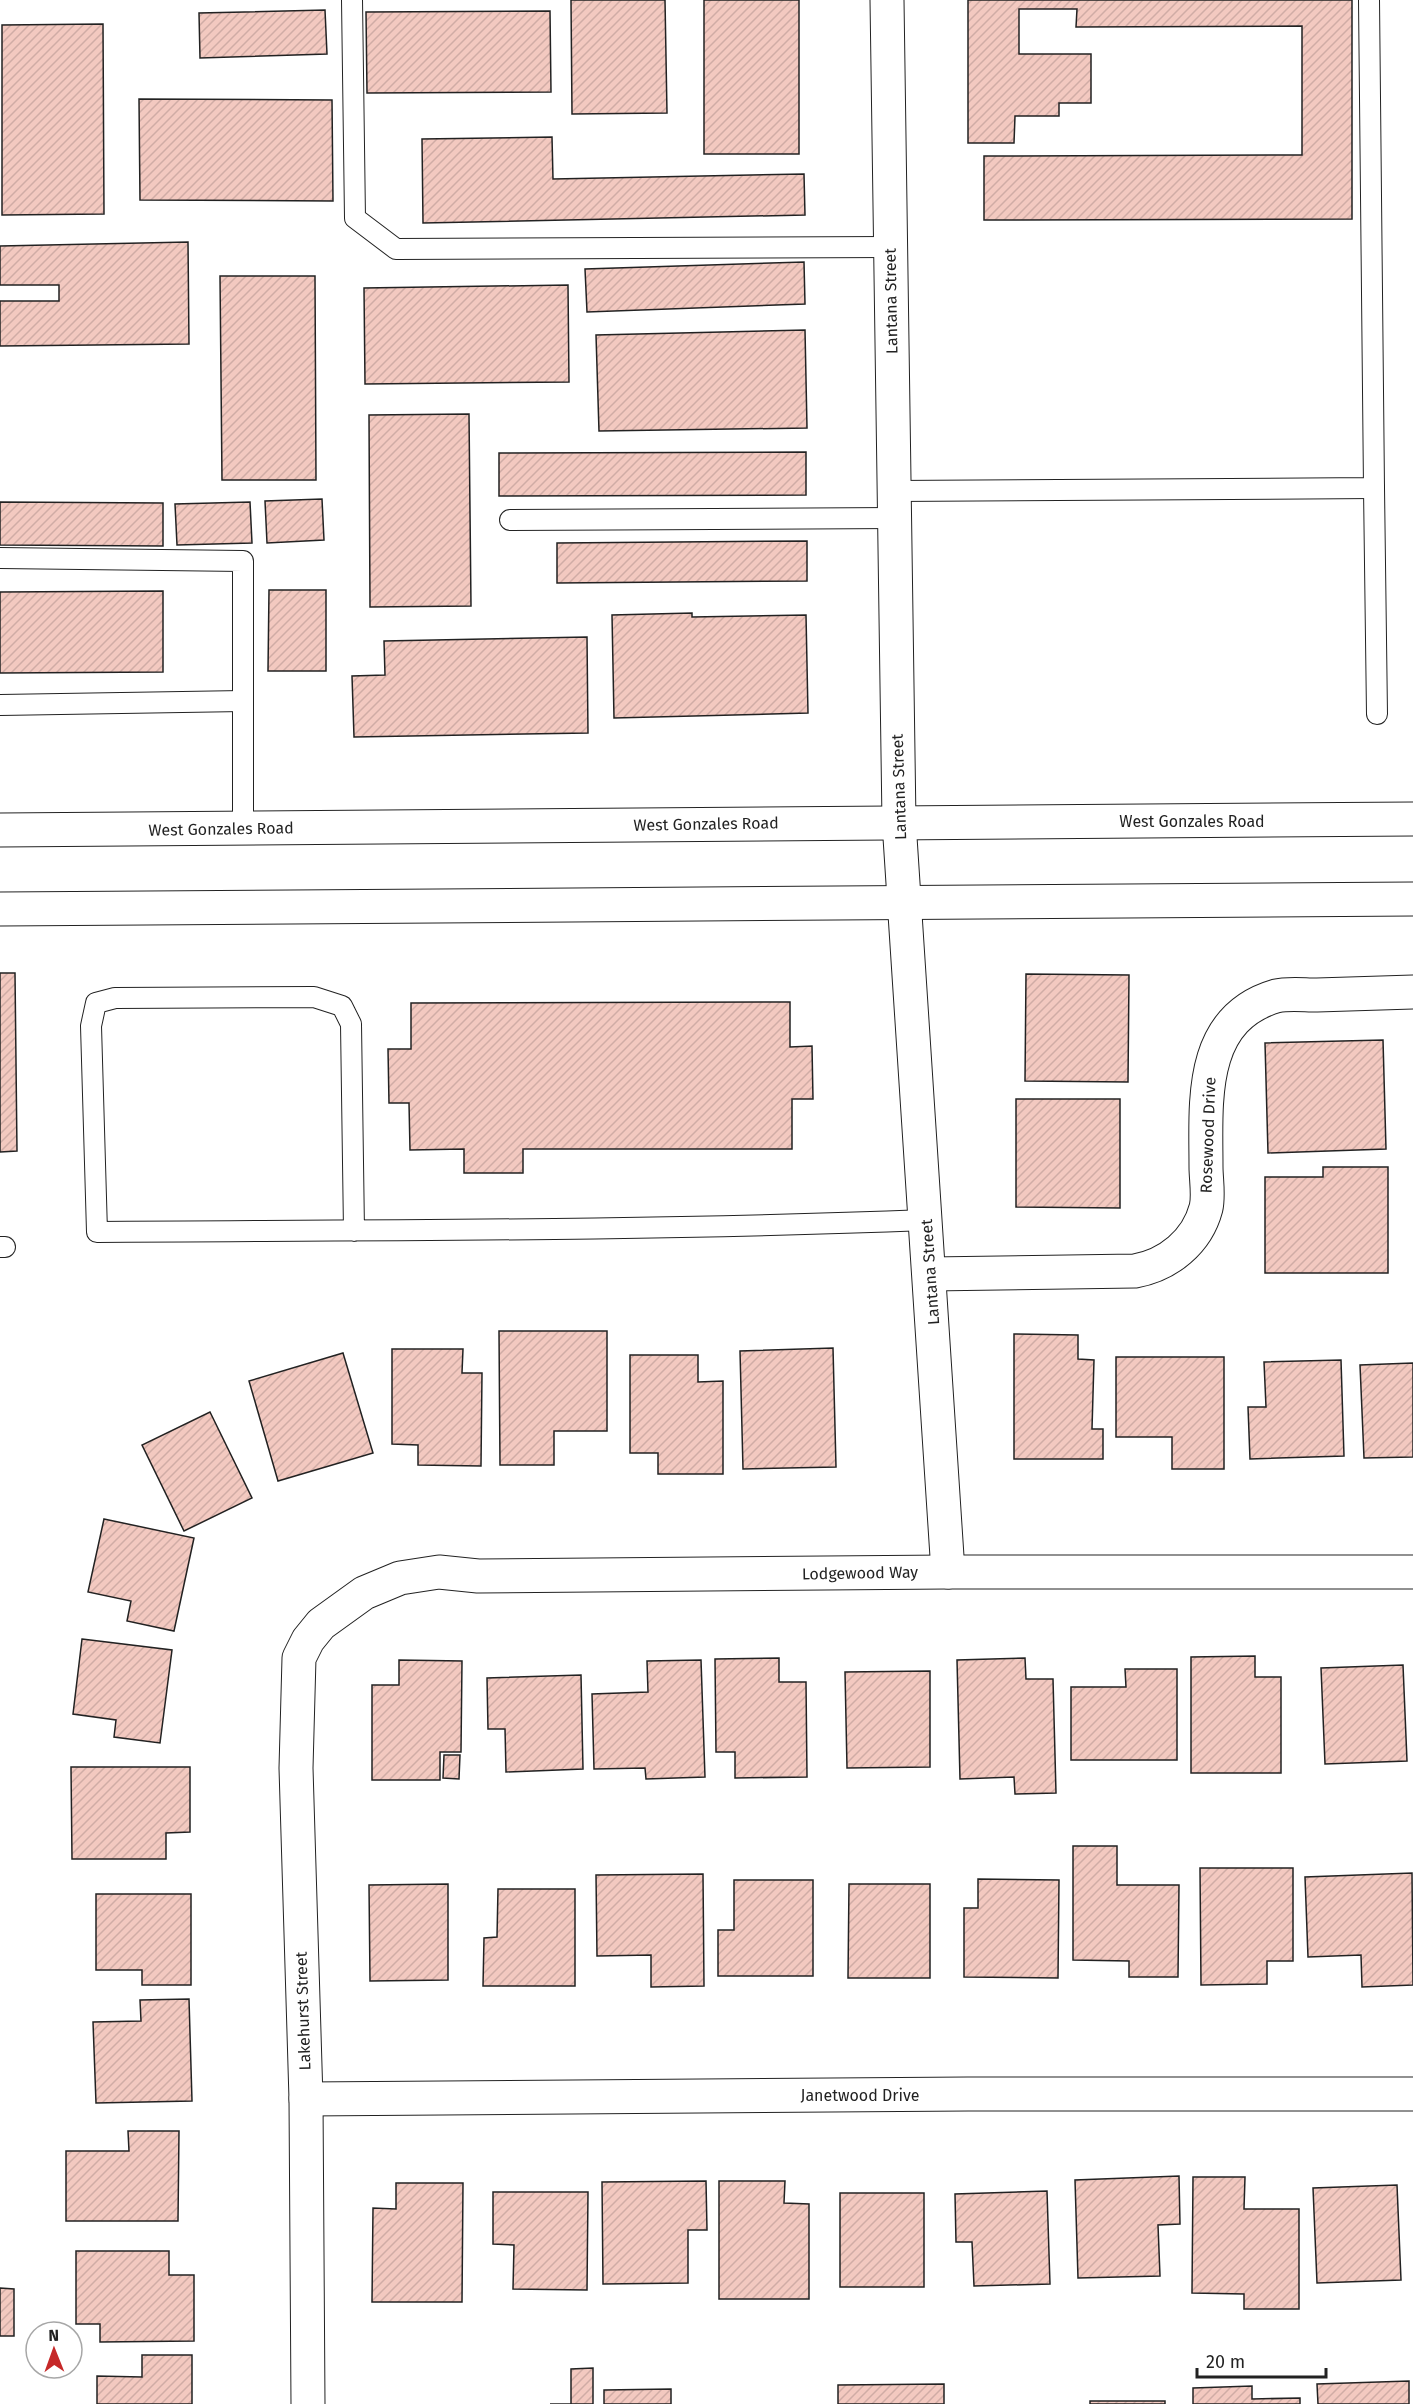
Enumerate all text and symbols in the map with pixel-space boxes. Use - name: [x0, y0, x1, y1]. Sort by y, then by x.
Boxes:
- street label: Lantana Street: [881, 248, 901, 354]
- street label: Lantana Street: [888, 733, 910, 840]
- street label: West Gonzales Road: [1119, 812, 1265, 831]
- street label: West Gonzales Road: [633, 813, 779, 835]
- street label: West Gonzales Road: [148, 818, 294, 840]
- street label: Rosewood Drive: [1196, 1076, 1220, 1194]
- street label: Lantana Street: [917, 1218, 943, 1326]
- street label: Lodgewood Way: [802, 1562, 918, 1584]
- street label: Lakehurst Street: [291, 1951, 315, 2071]
- street label: Janetwood Drive: [801, 2086, 919, 2105]
- north arrow: [24, 2320, 84, 2380]
- text: N: [48, 2326, 59, 2345]
- scale bar: [1197, 2341, 1326, 2379]
- text: 20 m: [1206, 2351, 1245, 2373]

